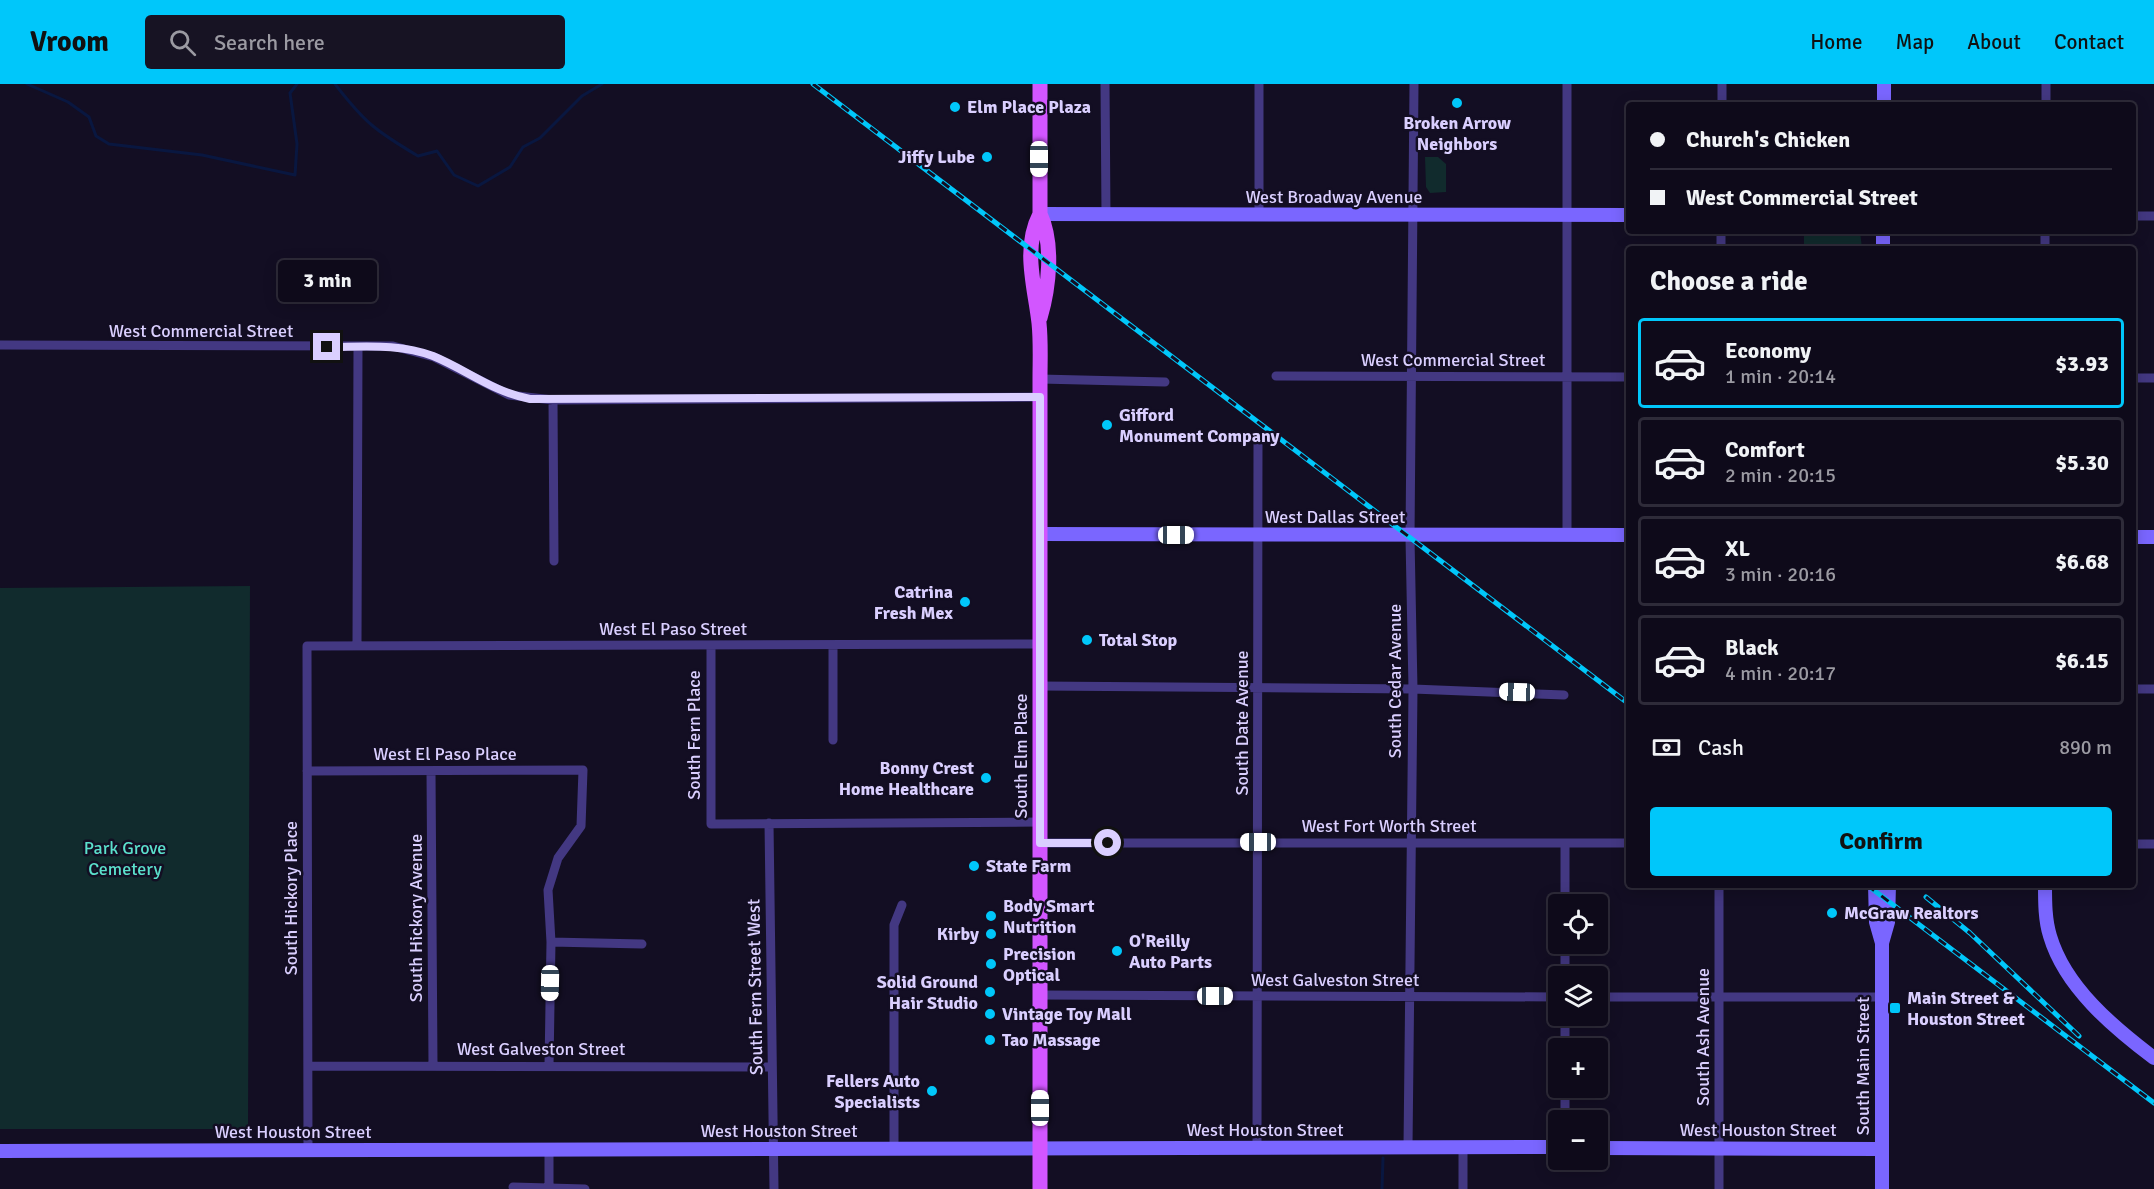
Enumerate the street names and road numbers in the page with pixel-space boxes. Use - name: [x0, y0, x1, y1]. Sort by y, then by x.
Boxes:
- street label: West Broadway Avenue: [1245, 186, 1423, 208]
- street label: West Commercial Street: [109, 320, 293, 342]
- street label: West Commercial Street: [1361, 349, 1545, 371]
- street label: West Dallas Street: [1265, 506, 1405, 528]
- street label: South Cedar Avenue: [1384, 604, 1406, 758]
- street label: West El Paso Street: [599, 618, 747, 640]
- street label: South Date Avenue: [1231, 650, 1253, 796]
- street label: South Fern Place: [683, 670, 705, 800]
- street label: South Elm Place: [1010, 693, 1032, 819]
- street label: West El Paso Place: [373, 743, 517, 765]
- street label: West Fort Worth Street: [1301, 815, 1477, 837]
- street label: South Hickory Place: [280, 821, 302, 975]
- street label: South Hickory Avenue: [405, 834, 427, 1002]
- street label: South Fern Street West: [742, 899, 768, 1075]
- street label: South Ash Avenue: [1692, 968, 1714, 1106]
- street label: West Galveston Street: [1251, 969, 1419, 991]
- street label: South Main Street: [1852, 997, 1874, 1135]
- street label: West Galveston Street: [457, 1038, 625, 1060]
- street label: West Houston Street: [1186, 1119, 1344, 1141]
- street label: West Houston Street: [1679, 1119, 1837, 1141]
- street label: West Houston Street: [700, 1120, 858, 1142]
- street label: West Houston Street: [214, 1121, 372, 1143]

